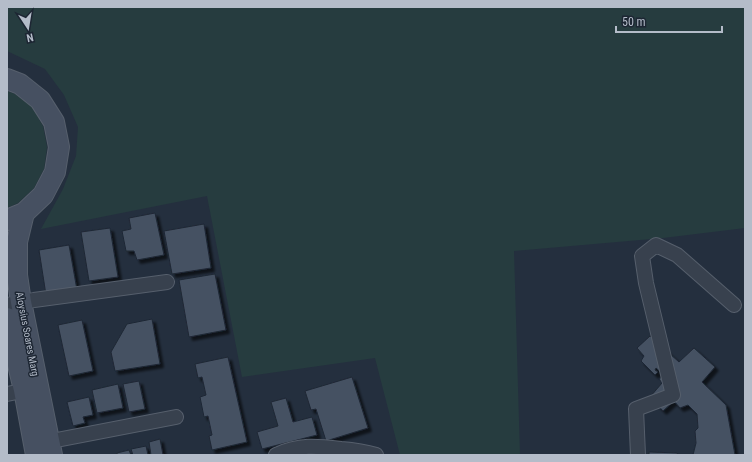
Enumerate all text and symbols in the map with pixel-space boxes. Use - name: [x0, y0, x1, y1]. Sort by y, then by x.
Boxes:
- north arrow: [8, 8, 48, 48]
- scale bar: [616, 8, 722, 34]
- text: 50 m: [622, 15, 646, 29]
- text: N: [25, 30, 35, 44]
- street label: Aloysius Soares Marg: [14, 291, 41, 377]

